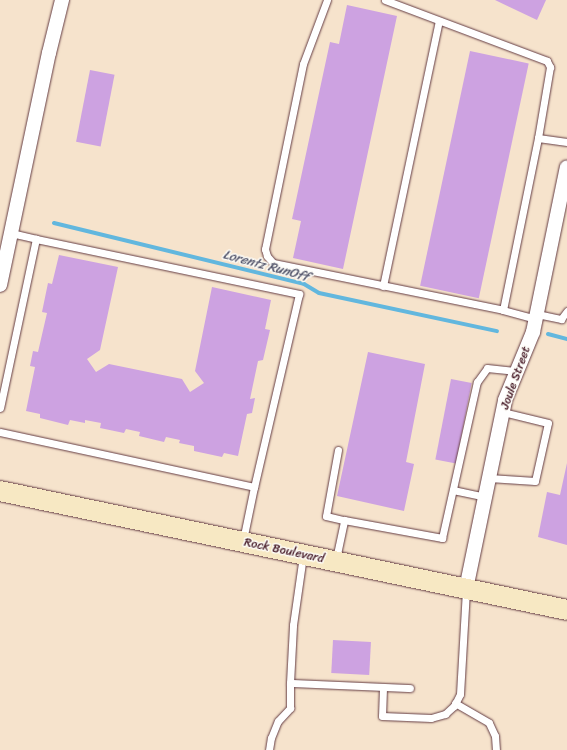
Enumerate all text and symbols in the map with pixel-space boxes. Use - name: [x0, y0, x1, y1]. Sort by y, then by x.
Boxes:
- water label: Lorentz RunOff: [221, 247, 311, 285]
- street label: Joule Street: [498, 345, 534, 411]
- street label: Rock Boulevard: [243, 536, 325, 566]

